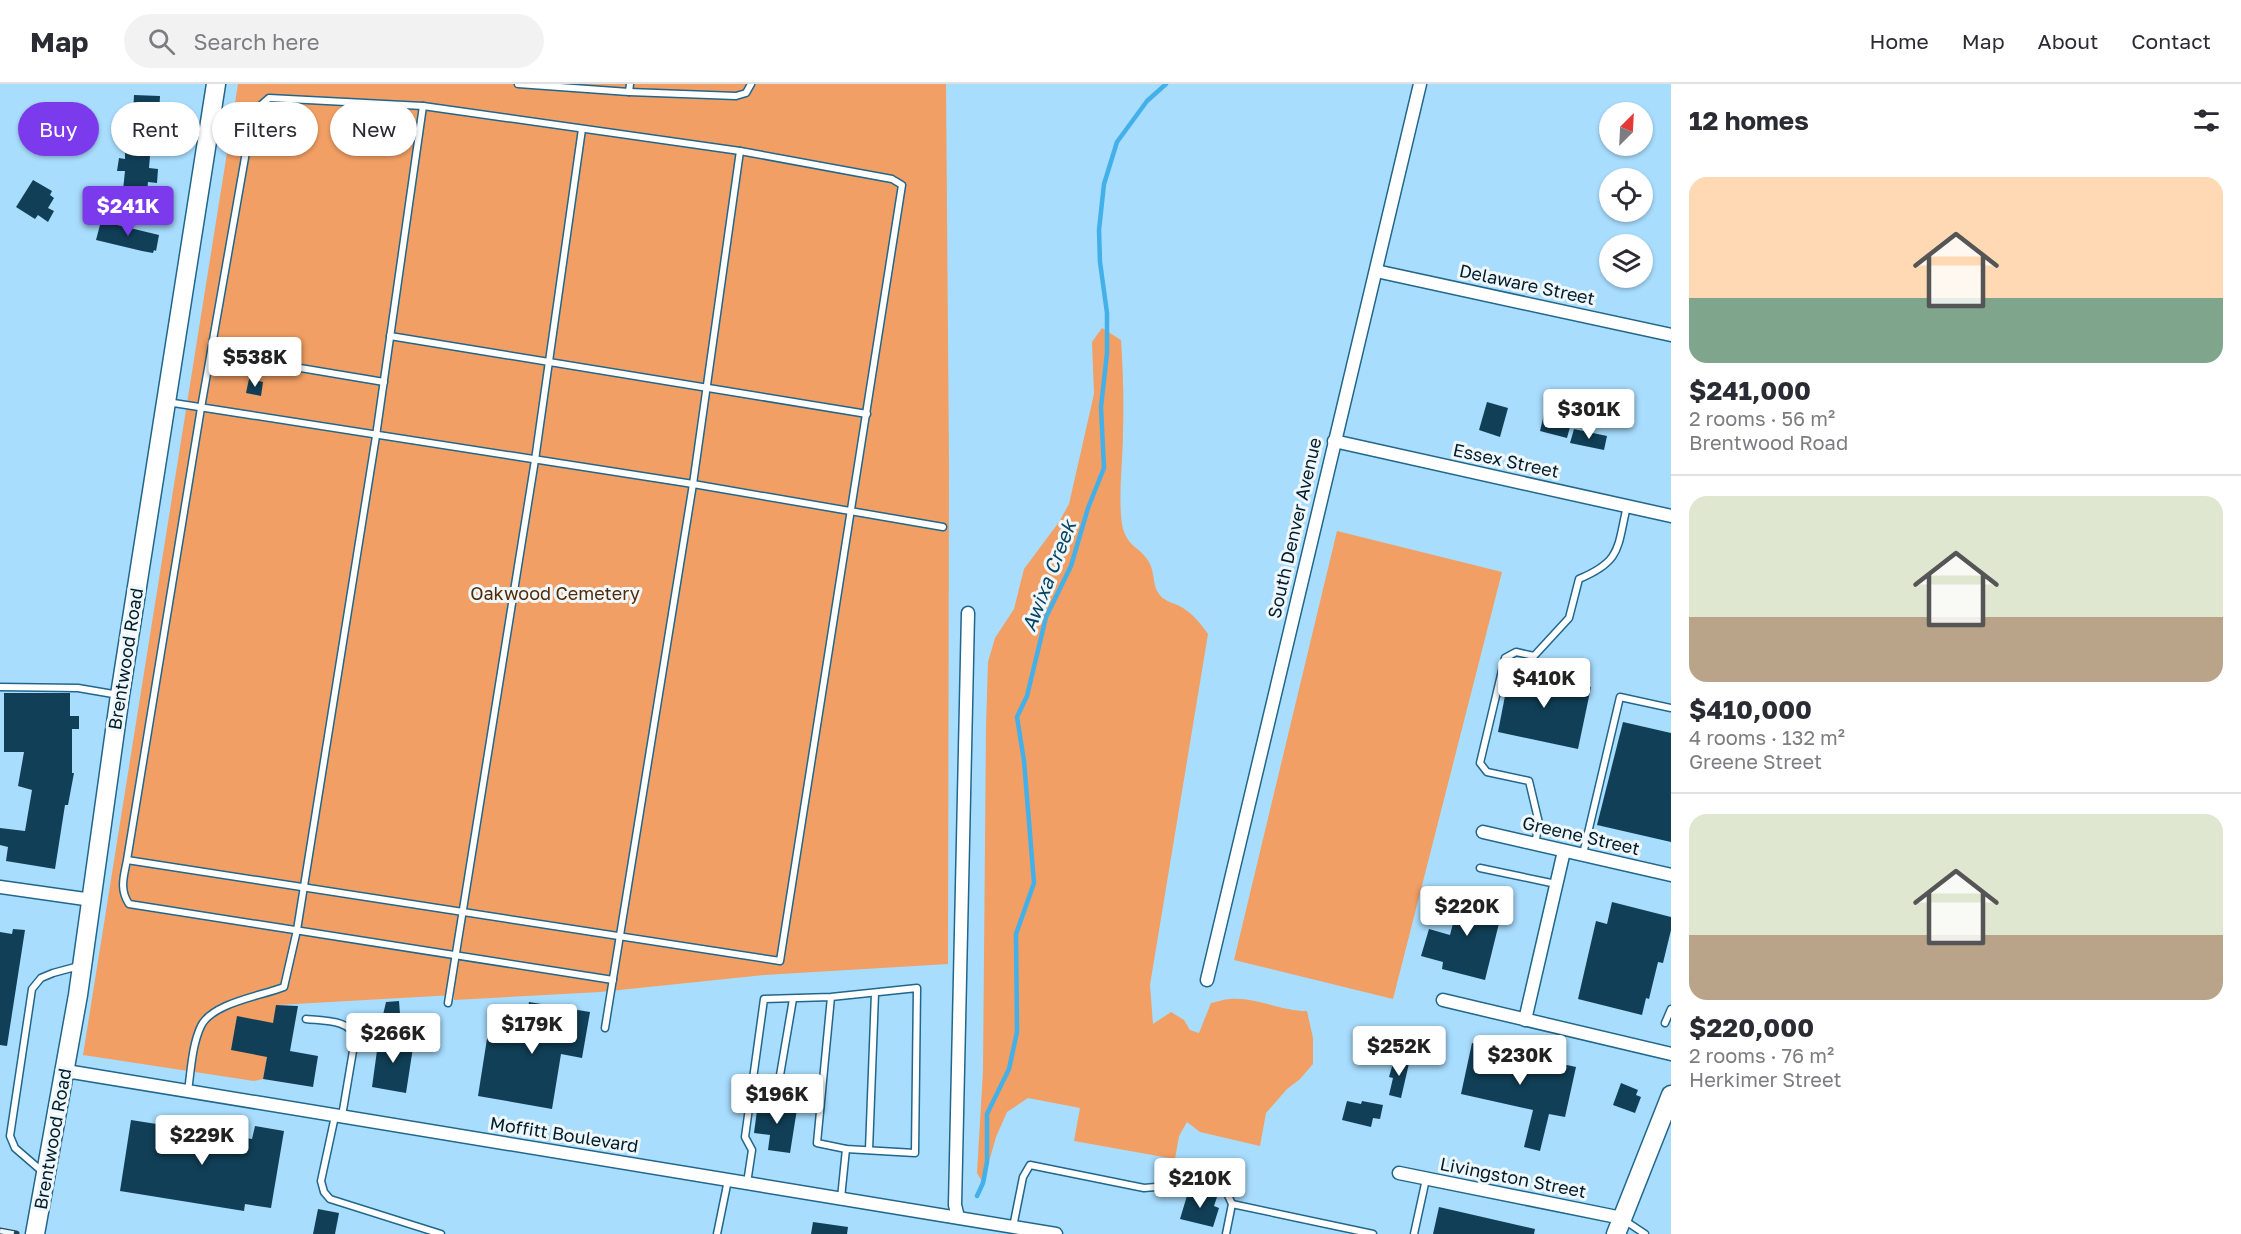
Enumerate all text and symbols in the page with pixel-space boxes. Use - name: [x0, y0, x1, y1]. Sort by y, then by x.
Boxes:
- search box: [124, 14, 544, 68]
- text: Map: [30, 25, 88, 58]
- icon: search: [145, 25, 178, 58]
- text: Search here: [193, 28, 319, 55]
- text: Home: [1869, 28, 1929, 54]
- text: Map: [1962, 28, 2005, 54]
- text: About: [2038, 28, 2098, 54]
- text: Contact: [2131, 28, 2211, 54]
- chip: Buy: [18, 102, 99, 156]
- chip: Rent: [111, 102, 200, 156]
- chip: Filters: [212, 102, 318, 156]
- chip: New: [330, 102, 417, 156]
- north arrow: [1599, 102, 1653, 156]
- map controls: [1599, 102, 1653, 288]
- icon: filters: [2190, 104, 2223, 137]
- text: 12 homes: [1689, 105, 1809, 136]
- button: locate: [1599, 168, 1653, 222]
- pin: $241K: [86, 186, 170, 237]
- text: $241K: [97, 193, 159, 217]
- icon: home: [1902, 216, 2010, 324]
- button: layers: [1599, 234, 1653, 288]
- street label: Delaware Street: [1457, 259, 1597, 309]
- pin: $538K: [213, 337, 297, 388]
- text: $538K: [222, 344, 288, 368]
- text: $241,000: [1689, 375, 1811, 406]
- pin: $301K: [1547, 389, 1631, 440]
- text: $301K: [1557, 396, 1621, 420]
- text: 2 rooms · 56 m²: [1689, 406, 1835, 430]
- text: Brentwood Road: [1689, 430, 1848, 454]
- street label: South Denver Avenue: [1263, 435, 1326, 620]
- street label: Essex Street: [1451, 438, 1561, 482]
- water label: Awixa Creek: [1016, 514, 1081, 634]
- icon: home: [1902, 535, 2010, 643]
- park label: Oakwood Cemetery: [470, 582, 640, 604]
- street label: Brentwood Road: [103, 586, 147, 731]
- pin: $410K: [1502, 658, 1586, 709]
- text: $410K: [1512, 665, 1576, 689]
- text: $410,000: [1689, 694, 1812, 725]
- text: 4 rooms · 132 m²: [1689, 725, 1845, 749]
- text: Greene Street: [1689, 749, 1822, 773]
- street label: Greene Street: [1520, 811, 1642, 859]
- icon: home: [1902, 853, 2010, 961]
- pin: $220K: [1425, 886, 1509, 937]
- text: $220K: [1434, 893, 1500, 917]
- pin: $179K: [490, 1004, 574, 1055]
- text: $179K: [501, 1011, 563, 1035]
- text: $220,000: [1689, 1012, 1814, 1043]
- pin: $266K: [351, 1013, 435, 1064]
- text: $266K: [360, 1020, 426, 1044]
- pin: $252K: [1357, 1026, 1441, 1077]
- text: $252K: [1367, 1033, 1431, 1057]
- pin: $230K: [1478, 1035, 1562, 1086]
- text: $230K: [1487, 1042, 1553, 1066]
- text: 2 rooms · 76 m²: [1689, 1043, 1834, 1067]
- street label: Brentwood Road: [29, 1066, 75, 1211]
- text: Herkimer Street: [1689, 1067, 1842, 1091]
- pin: $196K: [735, 1074, 819, 1125]
- text: $196K: [745, 1081, 809, 1105]
- street label: Moffitt Boulevard: [488, 1111, 640, 1157]
- pin: $229K: [160, 1115, 244, 1166]
- text: $229K: [170, 1122, 235, 1146]
- street label: Livingston Street: [1438, 1152, 1588, 1202]
- pin: $210K: [1158, 1158, 1242, 1209]
- text: $210K: [1168, 1165, 1232, 1189]

